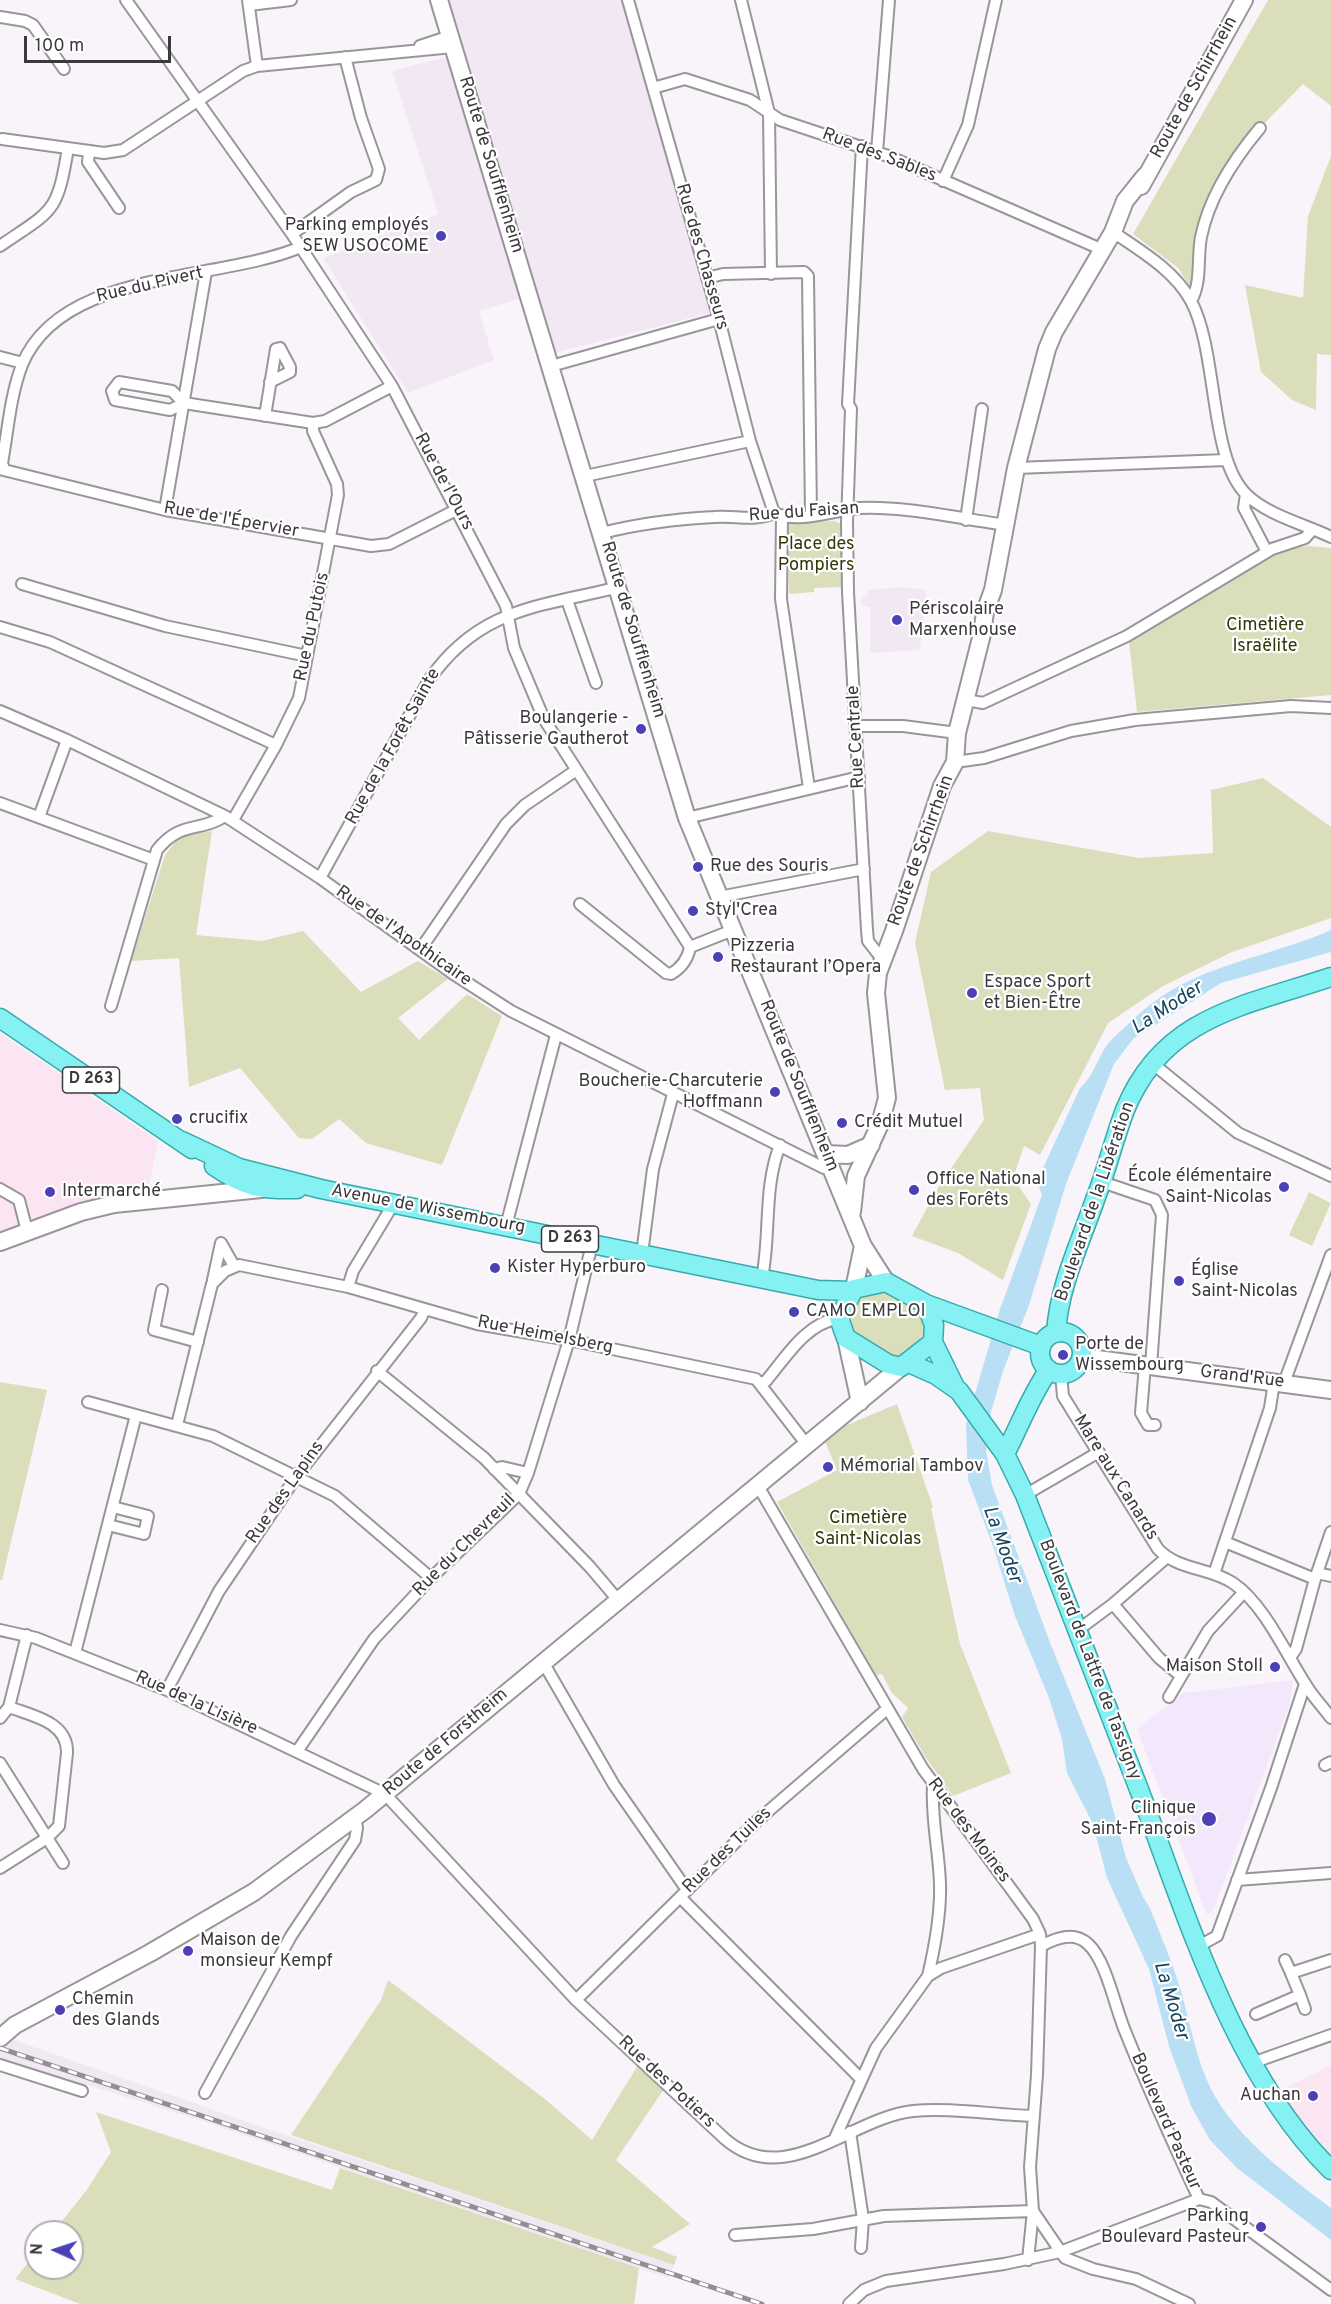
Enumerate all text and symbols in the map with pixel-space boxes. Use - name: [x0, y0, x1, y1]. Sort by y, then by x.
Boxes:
- street label: Route de Schirrhein: [1147, 13, 1243, 163]
- scale bar: [27, 24, 174, 62]
- text: 100 m: [35, 35, 84, 58]
- street label: Route de Soufflenheim: [453, 74, 527, 256]
- street label: Rue des Sables: [819, 124, 939, 188]
- street label: Rue des Chasseurs: [670, 181, 732, 333]
- place label: Parking employés SEW USOCOME: [285, 215, 429, 258]
- marker: Parking employés SEW USOCOME: [434, 229, 448, 243]
- street label: Rue du Pivert: [94, 263, 206, 309]
- street label: Rue de l'Ours: [408, 430, 478, 534]
- street label: Rue de l'Épervier: [162, 498, 300, 544]
- street label: Rue du Faisan: [748, 498, 860, 528]
- park label: Place des Pompiers: [778, 534, 854, 576]
- street label: Route de Soufflenheim: [595, 539, 669, 721]
- street label: Rue du Putois: [291, 570, 335, 684]
- place label: Périscolaire Marxenhouse: [909, 599, 1017, 642]
- marker: Périscolaire Marxenhouse: [890, 613, 904, 627]
- park label: Cimetière Israëlite: [1226, 615, 1304, 658]
- street label: Rue de la Forêt Sainte: [342, 665, 446, 829]
- street label: Rue Centrale: [844, 685, 870, 789]
- place label: Boulangerie - Pâtisserie Gautherot: [464, 708, 629, 750]
- marker: Boulangerie - Pâtisserie Gautherot: [634, 722, 648, 736]
- street label: Route de Schirrhein: [885, 773, 959, 929]
- place label: Rue des Souris: [710, 856, 829, 878]
- marker: Rue des Souris: [691, 860, 705, 874]
- street label: Rue de l'Apothicaire: [331, 882, 475, 992]
- place label: Styl'Crea: [705, 900, 777, 922]
- marker: Styl'Crea: [686, 904, 700, 918]
- place label: Pizzeria Restaurant l’Opera: [730, 936, 881, 978]
- marker: Pizzeria Restaurant l’Opera: [711, 950, 725, 964]
- place label: Espace Sport et Bien-Être: [984, 972, 1091, 1014]
- water label: La Moder: [1128, 977, 1208, 1041]
- marker: Espace Sport et Bien-Être: [965, 986, 979, 1000]
- street label: Route de Soufflenheim: [754, 997, 842, 1175]
- road number: D 263: [62, 1067, 119, 1093]
- place label: Boucherie-Charcuterie Hoffmann: [578, 1071, 763, 1114]
- marker: Boucherie-Charcuterie Hoffmann: [768, 1085, 782, 1099]
- street label: Boulevard de la Libération: [1052, 1099, 1140, 1305]
- place label: crucifix: [189, 1108, 248, 1130]
- marker: crucifix: [170, 1112, 184, 1126]
- place label: Crédit Mutuel: [854, 1112, 963, 1134]
- marker: Crédit Mutuel: [835, 1116, 849, 1130]
- place label: École élémentaire Saint-Nicolas: [1128, 1166, 1272, 1208]
- place label: Office National des Forêts: [926, 1169, 1046, 1212]
- marker: École élémentaire Saint-Nicolas: [1277, 1180, 1291, 1194]
- place label: Intermarché: [62, 1181, 161, 1203]
- street label: Avenue de Wissembourg: [329, 1181, 527, 1239]
- marker: Office National des Forêts: [907, 1183, 921, 1197]
- marker: Intermarché: [43, 1185, 57, 1199]
- road number: D 263: [542, 1226, 598, 1252]
- place label: Kister Hyperburo: [507, 1257, 646, 1279]
- place label: Église Saint-Nicolas: [1191, 1260, 1298, 1302]
- marker: Kister Hyperburo: [488, 1261, 502, 1275]
- marker: Église Saint-Nicolas: [1172, 1274, 1186, 1288]
- place label: CAMO EMPLOI: [806, 1301, 926, 1323]
- marker: CAMO EMPLOI: [787, 1305, 801, 1319]
- street label: Rue Heimelsberg: [475, 1312, 615, 1360]
- place label: Porte de Wissembourg: [1075, 1334, 1184, 1376]
- marker: Porte de Wissembourg: [1056, 1348, 1070, 1362]
- street label: Grand'Rue: [1199, 1362, 1285, 1394]
- street label: Mare aux Canards: [1068, 1411, 1162, 1545]
- street label: Rue des Lapins: [242, 1437, 330, 1549]
- place label: Mémorial Tambov: [840, 1456, 983, 1478]
- marker: Mémorial Tambov: [821, 1460, 835, 1474]
- street label: Rue du Chevreuil: [409, 1490, 521, 1602]
- water label: La Moder: [976, 1503, 1026, 1587]
- park label: Cimetière Saint-Nicolas: [815, 1508, 921, 1550]
- street label: Boulevard de Lattre de Tassigny: [1033, 1537, 1145, 1783]
- place label: Maison Stoll: [1166, 1656, 1263, 1678]
- marker: Maison Stoll: [1268, 1660, 1282, 1674]
- street label: Rue de la Lisière: [131, 1667, 261, 1741]
- street label: Route de Forstheim: [379, 1684, 513, 1802]
- street label: Rue des Moines: [922, 1774, 1014, 1888]
- place label: Clinique Saint-François: [1081, 1798, 1196, 1840]
- street label: Rue des Tuiles: [679, 1803, 777, 1899]
- marker: Clinique Saint-François: [1200, 1810, 1218, 1828]
- place label: Maison de monsieur Kempf: [200, 1930, 333, 1972]
- marker: Maison de monsieur Kempf: [181, 1944, 195, 1958]
- water label: La Moder: [1147, 1959, 1193, 2043]
- place label: Chemin des Glands: [72, 1989, 160, 2032]
- marker: Chemin des Glands: [53, 2003, 67, 2017]
- street label: Rue des Potiers: [613, 2032, 719, 2134]
- street label: Boulevard Pasteur: [1125, 2050, 1205, 2194]
- place label: Auchan: [1240, 2085, 1301, 2107]
- marker: Auchan: [1306, 2089, 1320, 2103]
- place label: Parking Boulevard Pasteur: [1101, 2206, 1249, 2248]
- north arrow: [24, 2220, 84, 2280]
- marker: Parking Boulevard Pasteur: [1254, 2220, 1268, 2234]
- text: N: [28, 2243, 48, 2255]

